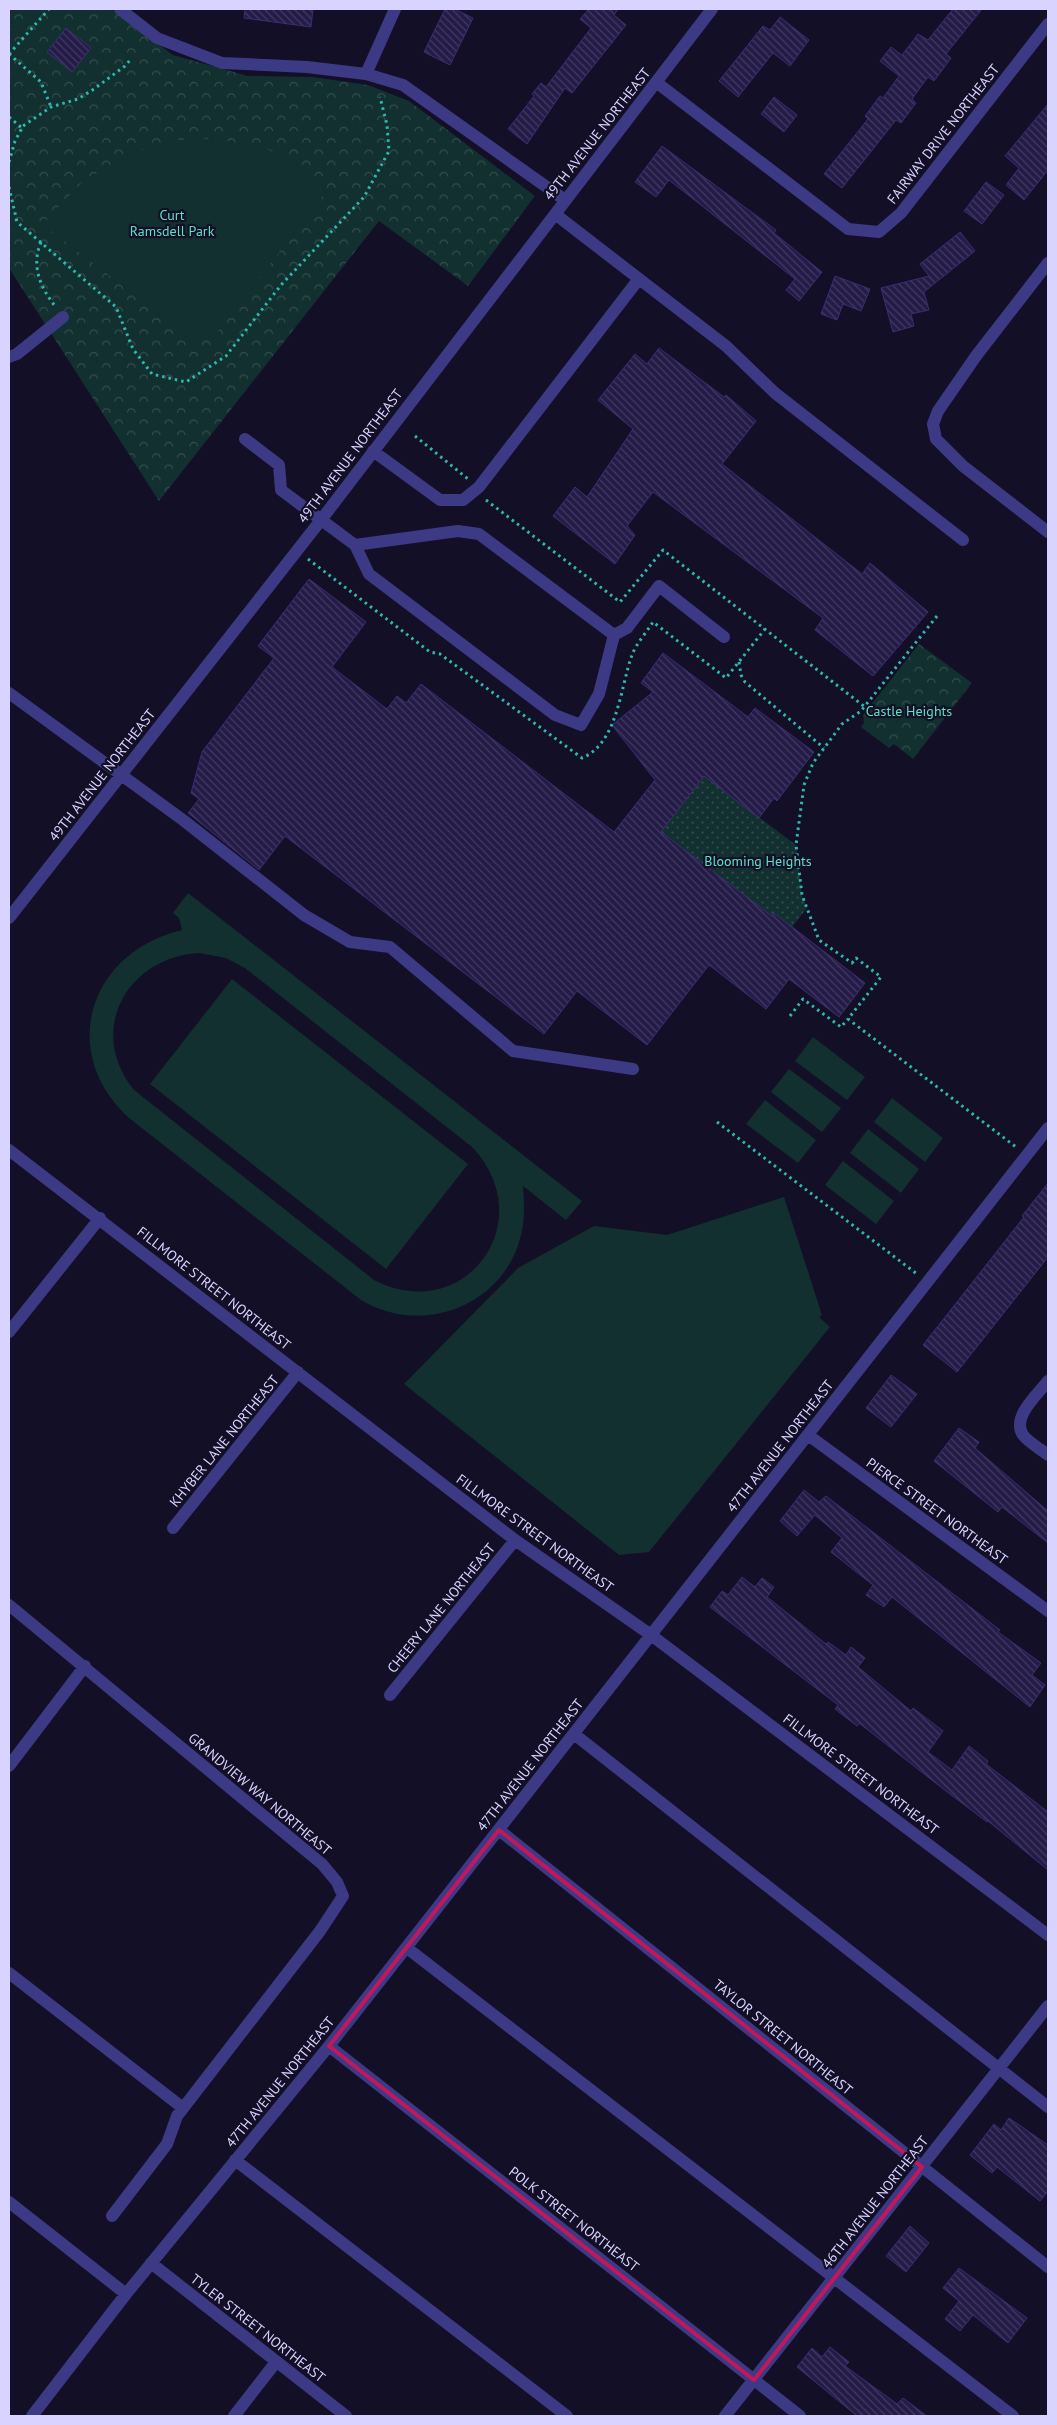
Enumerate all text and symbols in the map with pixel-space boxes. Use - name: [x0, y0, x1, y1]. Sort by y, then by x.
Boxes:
- street label: FAIRWAY DRIVE NORTHEAST: [883, 60, 1003, 207]
- street label: 49TH AVENUE NORTHEAST: [540, 64, 654, 204]
- park label: Curt Ramsdell Park: [130, 206, 215, 240]
- street label: 49TH AVENUE NORTHEAST: [294, 385, 406, 527]
- park label: Castle Heights: [866, 702, 952, 720]
- street label: 49TH AVENUE NORTHEAST: [45, 705, 159, 845]
- park label: Blooming Heights: [704, 852, 812, 870]
- street label: FILLMORE STREET NORTHEAST: [134, 1222, 295, 1354]
- street label: KHYBER LANE NORTHEAST: [165, 1371, 283, 1510]
- street label: 47TH AVENUE NORTHEAST: [723, 1376, 837, 1516]
- street label: PIERCE STREET NORTHEAST: [863, 1454, 1011, 1568]
- street label: FILLMORE STREET NORTHEAST: [453, 1470, 617, 1596]
- street label: CHEERY LANE NORTHEAST: [383, 1539, 499, 1677]
- street label: 47TH AVENUE NORTHEAST: [473, 1695, 587, 1835]
- street label: FILLMORE STREET NORTHEAST: [780, 1710, 942, 1839]
- street label: GRANDVIEW WAY NORTHEAST: [185, 1729, 335, 1859]
- street label: TAYLOR STREET NORTHEAST: [710, 1975, 856, 2099]
- street label: 47TH AVENUE NORTHEAST: [222, 2013, 338, 2151]
- street label: 46TH AVENUE NORTHEAST: [818, 2132, 932, 2272]
- street label: POLK STREET NORTHEAST: [505, 2163, 643, 2276]
- street label: TYLER STREET NORTHEAST: [187, 2270, 329, 2386]

